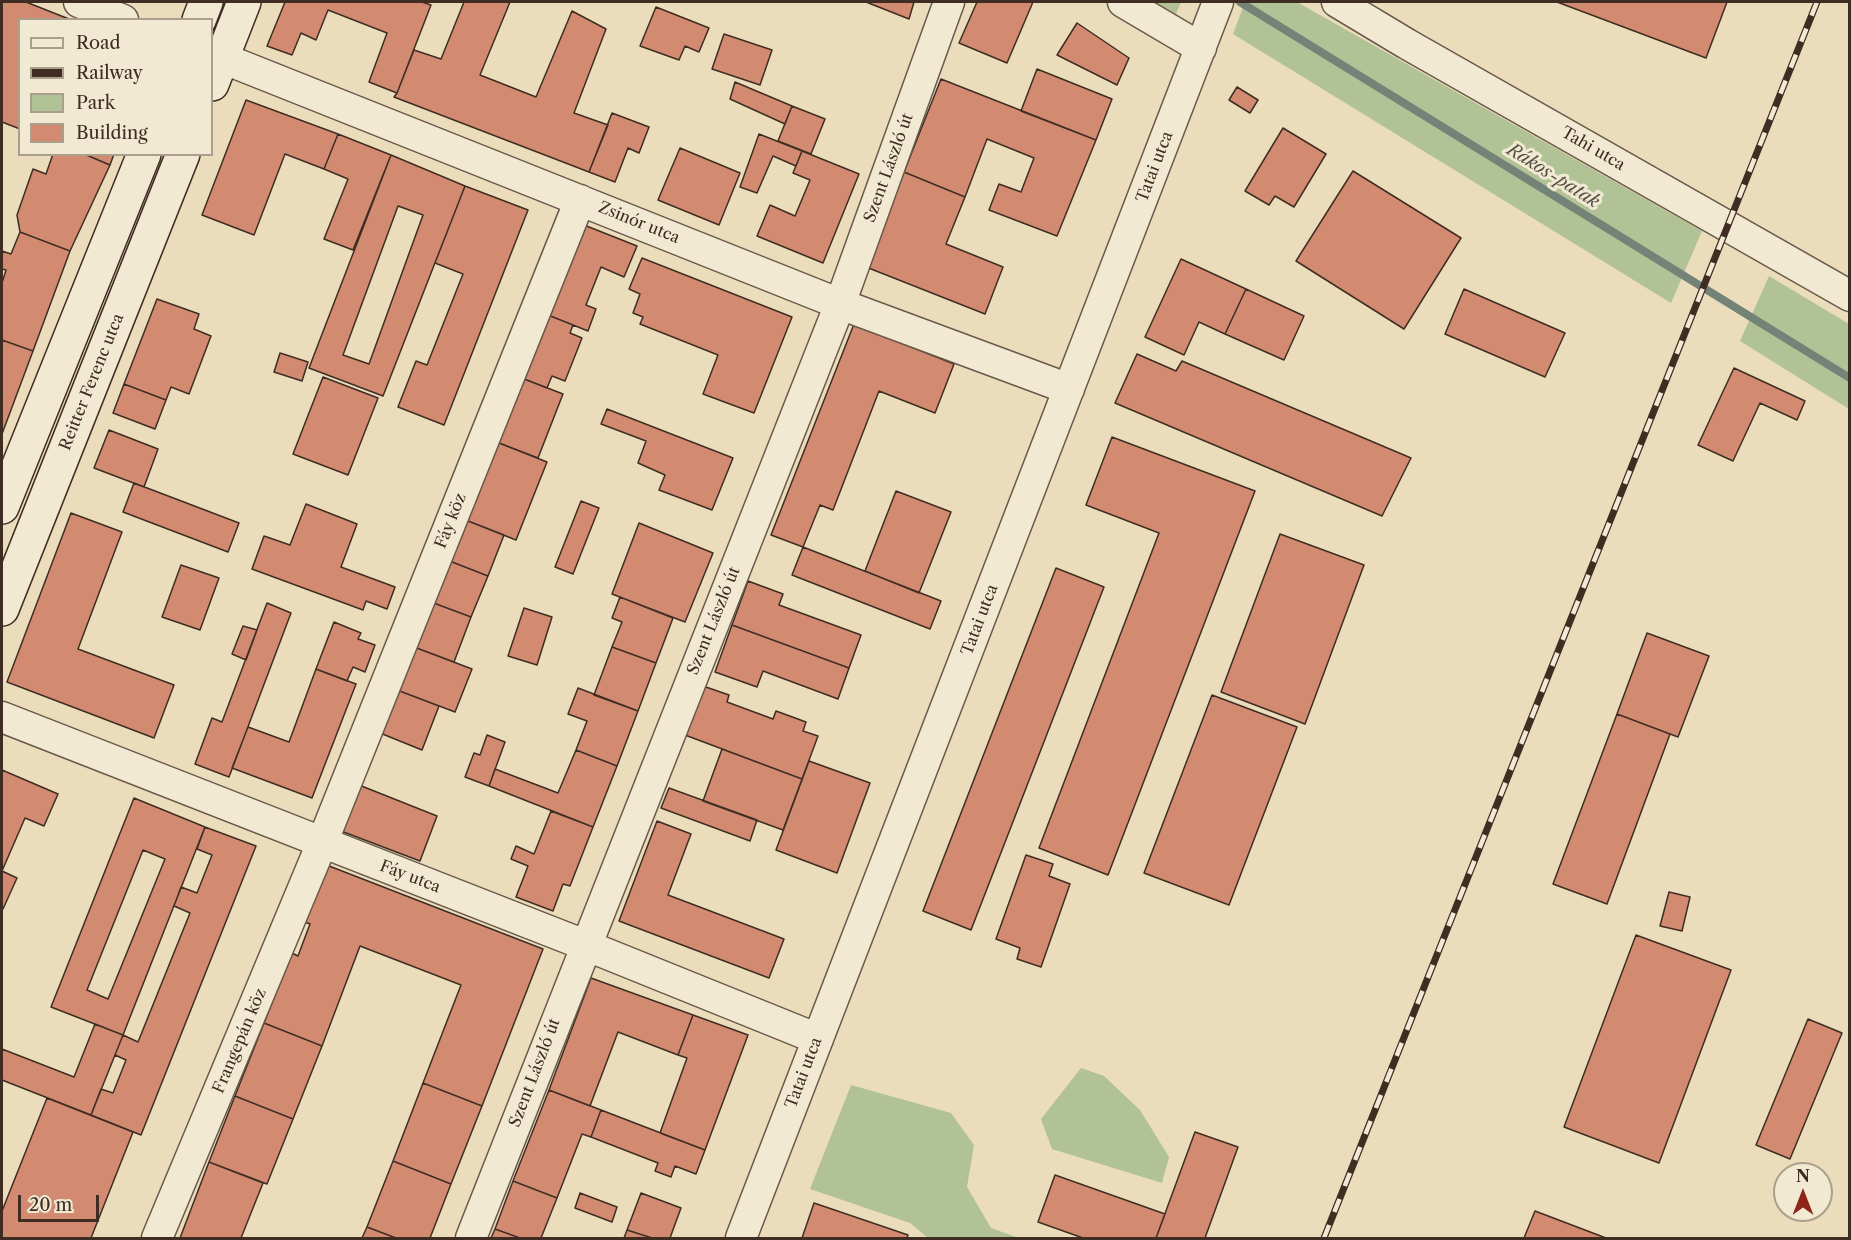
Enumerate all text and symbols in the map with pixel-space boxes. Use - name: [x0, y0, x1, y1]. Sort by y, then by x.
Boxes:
- legend: [18, 18, 213, 156]
- text: Road: [76, 32, 121, 54]
- text: Railway: [76, 62, 143, 84]
- text: Park: [76, 92, 115, 114]
- street label: Szent László út: [860, 111, 918, 225]
- text: Building: [76, 122, 148, 144]
- street label: Tahi utca: [1558, 123, 1628, 175]
- street label: Tatai utca: [1133, 129, 1177, 205]
- water label: Rákos-patak: [1503, 139, 1603, 213]
- street label: Zsinór utca: [596, 198, 682, 248]
- street label: Reitter Ferenc utca: [56, 311, 128, 453]
- street label: Fáy köz: [431, 491, 471, 551]
- street label: Szent László út: [684, 564, 744, 678]
- street label: Tatai utca: [958, 582, 1002, 658]
- street label: Fáy utca: [377, 857, 443, 897]
- street label: Frangepán köz: [209, 986, 271, 1096]
- street label: Szent László út: [505, 1016, 565, 1130]
- street label: Tatai utca: [782, 1035, 826, 1111]
- north arrow: [1773, 1162, 1833, 1222]
- text: N: [1796, 1166, 1810, 1186]
- scale bar: [21, 1183, 102, 1221]
- text: 20 m: [29, 1194, 72, 1216]

